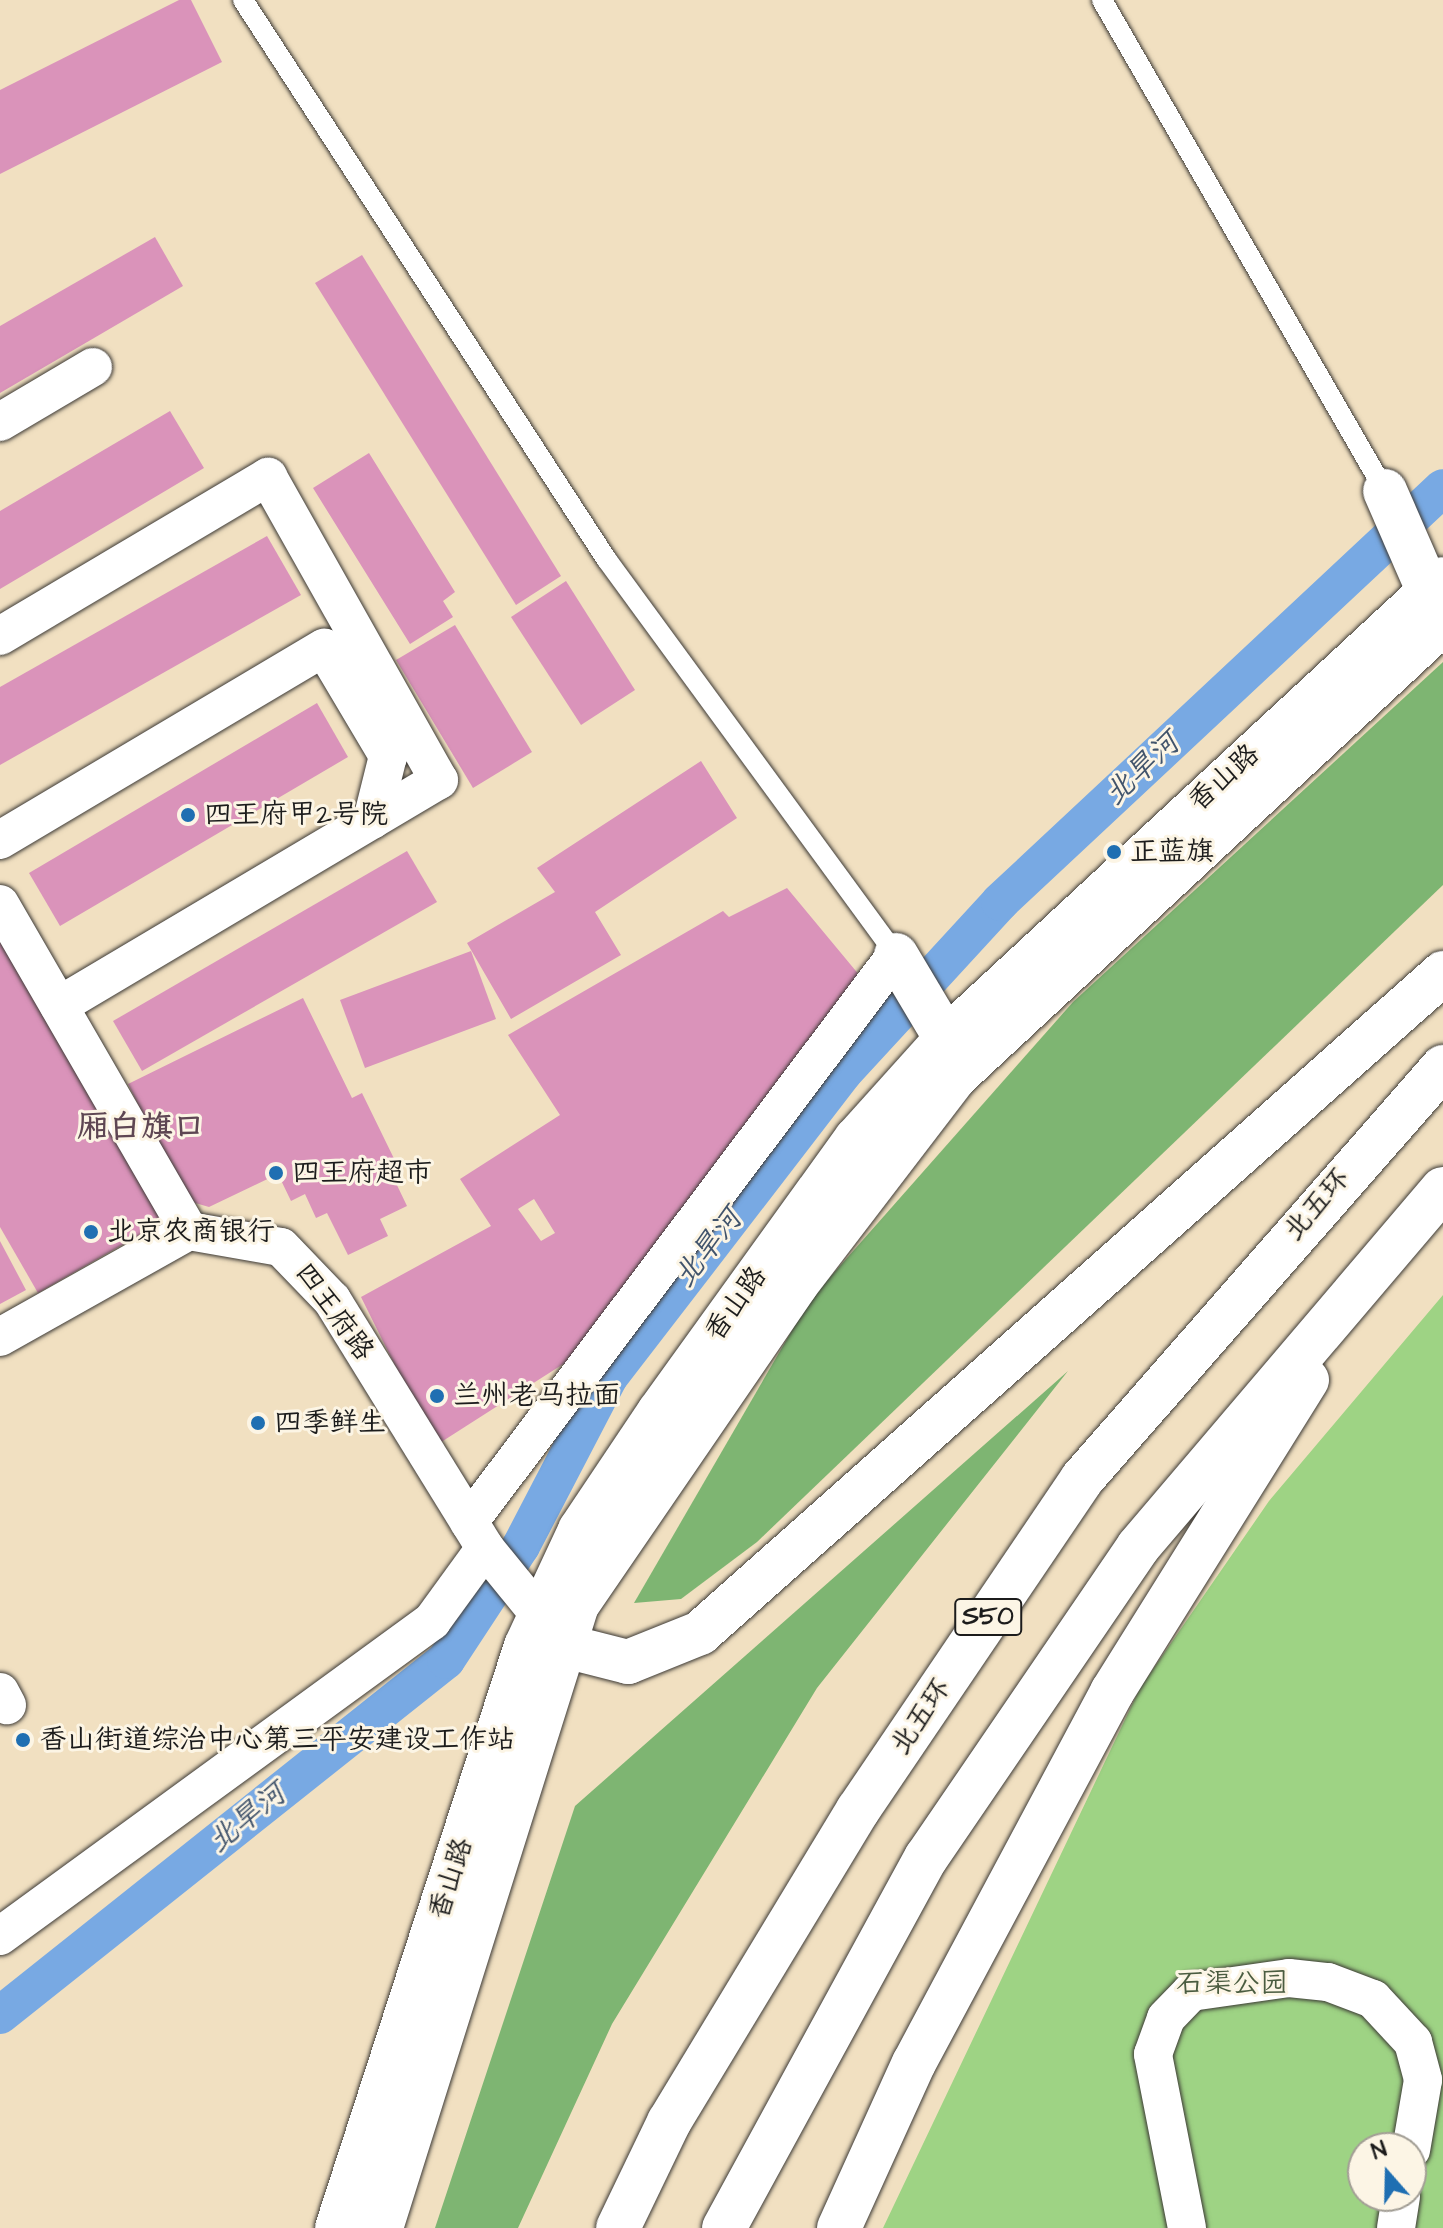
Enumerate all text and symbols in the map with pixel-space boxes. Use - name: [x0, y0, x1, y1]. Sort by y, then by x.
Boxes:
- water label: 北旱河: [1097, 725, 1187, 813]
- street label: 香山路: [1182, 737, 1266, 819]
- place label: 四王府甲2号院: [204, 798, 388, 832]
- marker: 四王府甲2号院: [179, 806, 197, 824]
- place label: 正蓝旗: [1130, 835, 1214, 869]
- marker: 正蓝旗: [1105, 843, 1123, 861]
- district label: 厢白旗口: [77, 1109, 205, 1147]
- place label: 四王府超市: [292, 1156, 432, 1190]
- street label: 北五环: [1277, 1162, 1357, 1248]
- marker: 四王府超市: [267, 1164, 285, 1182]
- water label: 北旱河: [666, 1201, 750, 1295]
- place label: 北京农商银行: [107, 1215, 275, 1249]
- marker: 北京农商银行: [82, 1223, 100, 1241]
- street label: 四王府路: [287, 1257, 381, 1367]
- street label: 香山路: [698, 1260, 774, 1348]
- place label: 兰州老马拉面: [453, 1379, 621, 1413]
- marker: 兰州老马拉面: [428, 1387, 446, 1405]
- place label: 四季鲜生: [274, 1406, 386, 1440]
- marker: 四季鲜生: [249, 1414, 267, 1432]
- road number: S50: [954, 1595, 1022, 1639]
- street label: 北五环: [884, 1673, 958, 1761]
- place label: 香山街道综治中心第三平安建设工作站: [39, 1723, 515, 1757]
- marker: 香山街道综治中心第三平安建设工作站: [14, 1731, 32, 1749]
- water label: 北旱河: [201, 1776, 293, 1860]
- street label: 香山路: [422, 1834, 480, 1924]
- park label: 石渠公园: [1176, 1967, 1288, 2001]
- north arrow: [1347, 2132, 1427, 2212]
- text: N: [1368, 2134, 1391, 2168]

